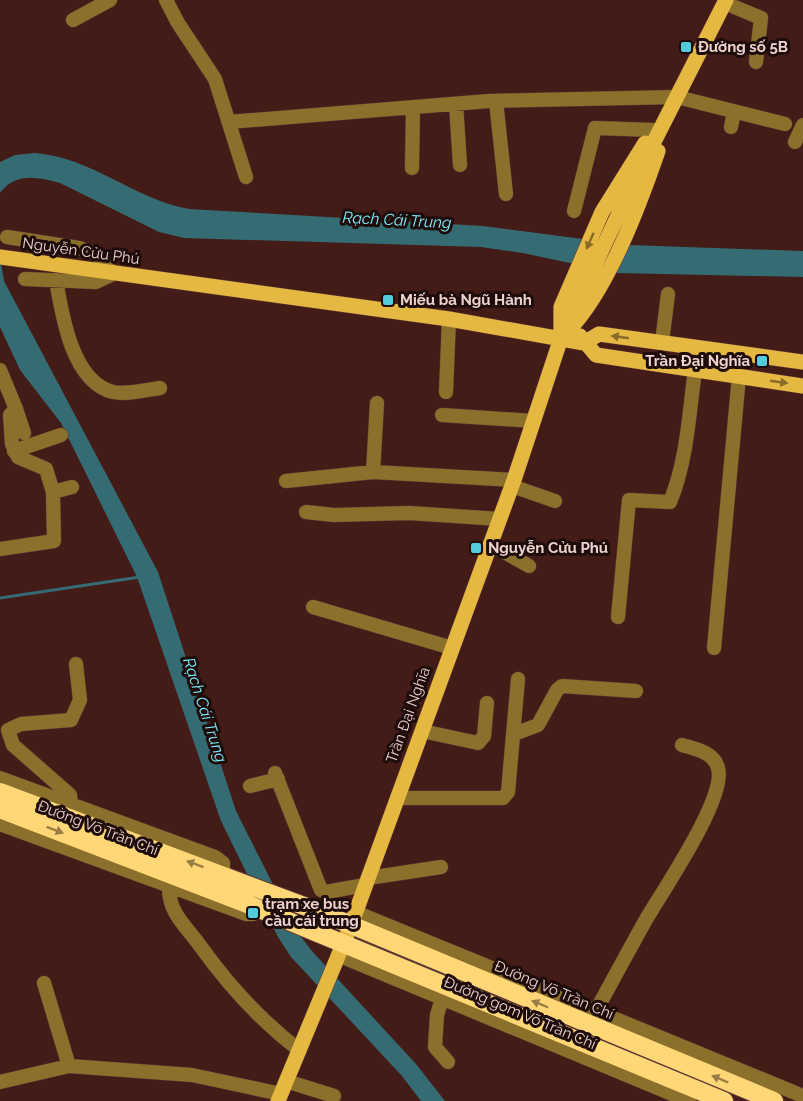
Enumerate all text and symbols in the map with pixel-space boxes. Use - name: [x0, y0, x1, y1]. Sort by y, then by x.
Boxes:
- place label: Đường số 5B: [698, 38, 788, 56]
- marker: Đường số 5B: [679, 40, 693, 54]
- water label: Rạch Cái Trung: [342, 208, 453, 232]
- one-way arrow: [585, 233, 595, 251]
- street label: Nguyễn Cửu Phú: [21, 234, 141, 268]
- place label: Miếu bà Ngũ Hành: [400, 291, 532, 309]
- marker: Miếu bà Ngũ Hành: [381, 293, 395, 307]
- one-way arrow: [611, 332, 630, 341]
- place label: Trần Đại Nghĩa: [645, 352, 750, 370]
- marker: Trần Đại Nghĩa: [755, 354, 769, 368]
- one-way arrow: [770, 378, 789, 387]
- place label: Nguyễn Cửu Phú: [488, 539, 608, 557]
- marker: Nguyễn Cửu Phú: [469, 541, 483, 555]
- water label: Rạch Cái Trung: [179, 655, 231, 765]
- street label: Trần Đại Nghĩa: [382, 665, 434, 765]
- street label: Đường Võ Trần Chí: [35, 797, 161, 860]
- one-way arrow: [46, 825, 64, 835]
- one-way arrow: [186, 859, 204, 869]
- place label: trạm xe bus cầu cái trung: [265, 895, 359, 930]
- marker: trạm xe bus cầu cái trung: [246, 906, 260, 920]
- street label: Đường Võ Trần Chí: [492, 957, 617, 1023]
- street label: Đường gom Võ Trần Chí: [441, 973, 599, 1053]
- one-way arrow: [530, 999, 548, 1009]
- one-way arrow: [711, 1074, 728, 1083]

